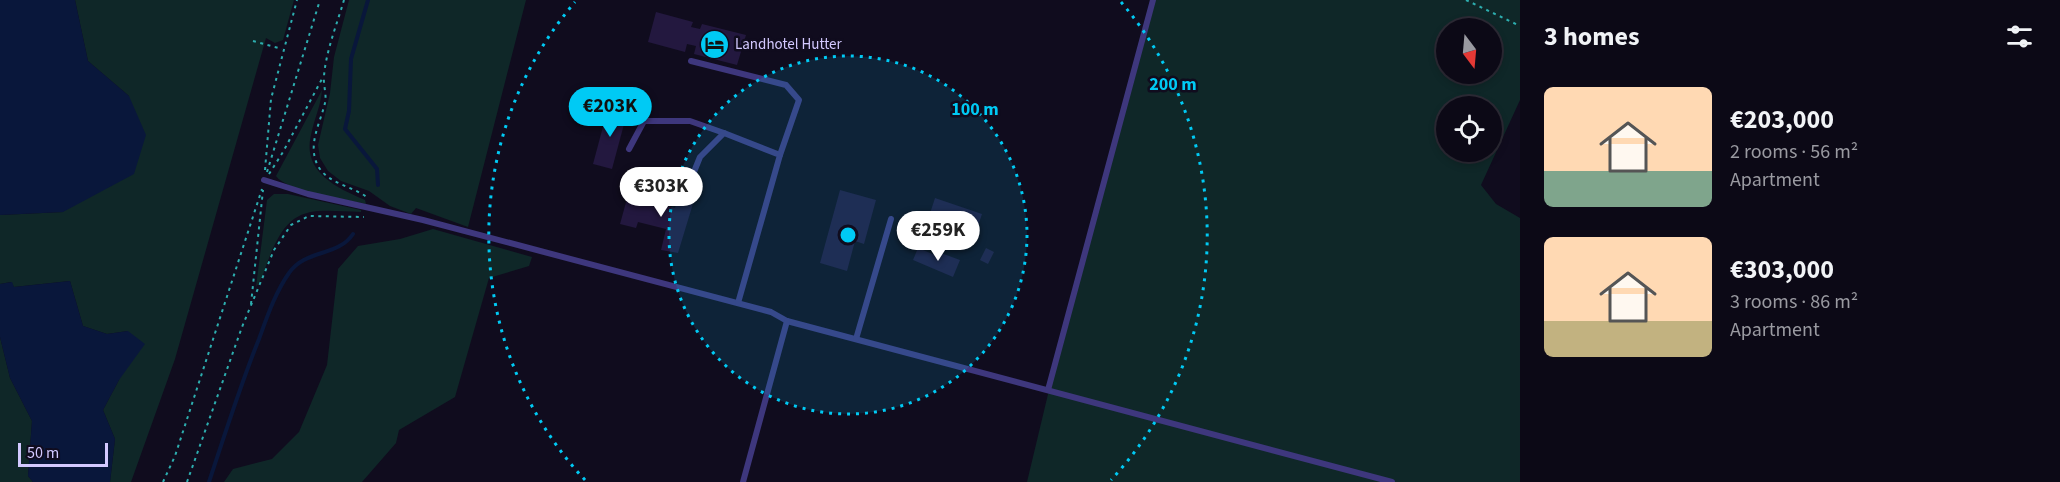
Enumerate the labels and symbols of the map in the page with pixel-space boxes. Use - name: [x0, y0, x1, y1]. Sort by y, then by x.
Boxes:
- north arrow: [1436, 18, 1502, 84]
- hotel icon: Landhotel Hutter: [698, 28, 730, 60]
- place label: Landhotel Hutter: [735, 34, 843, 55]
- text: 200 m: [1149, 72, 1197, 97]
- pin: €203K: [568, 87, 652, 138]
- text: 100 m: [951, 97, 999, 122]
- pin: €303K: [619, 167, 703, 218]
- pin: €259K: [896, 211, 980, 262]
- centre of rings: [838, 225, 858, 245]
- scale bar: [18, 440, 108, 468]

